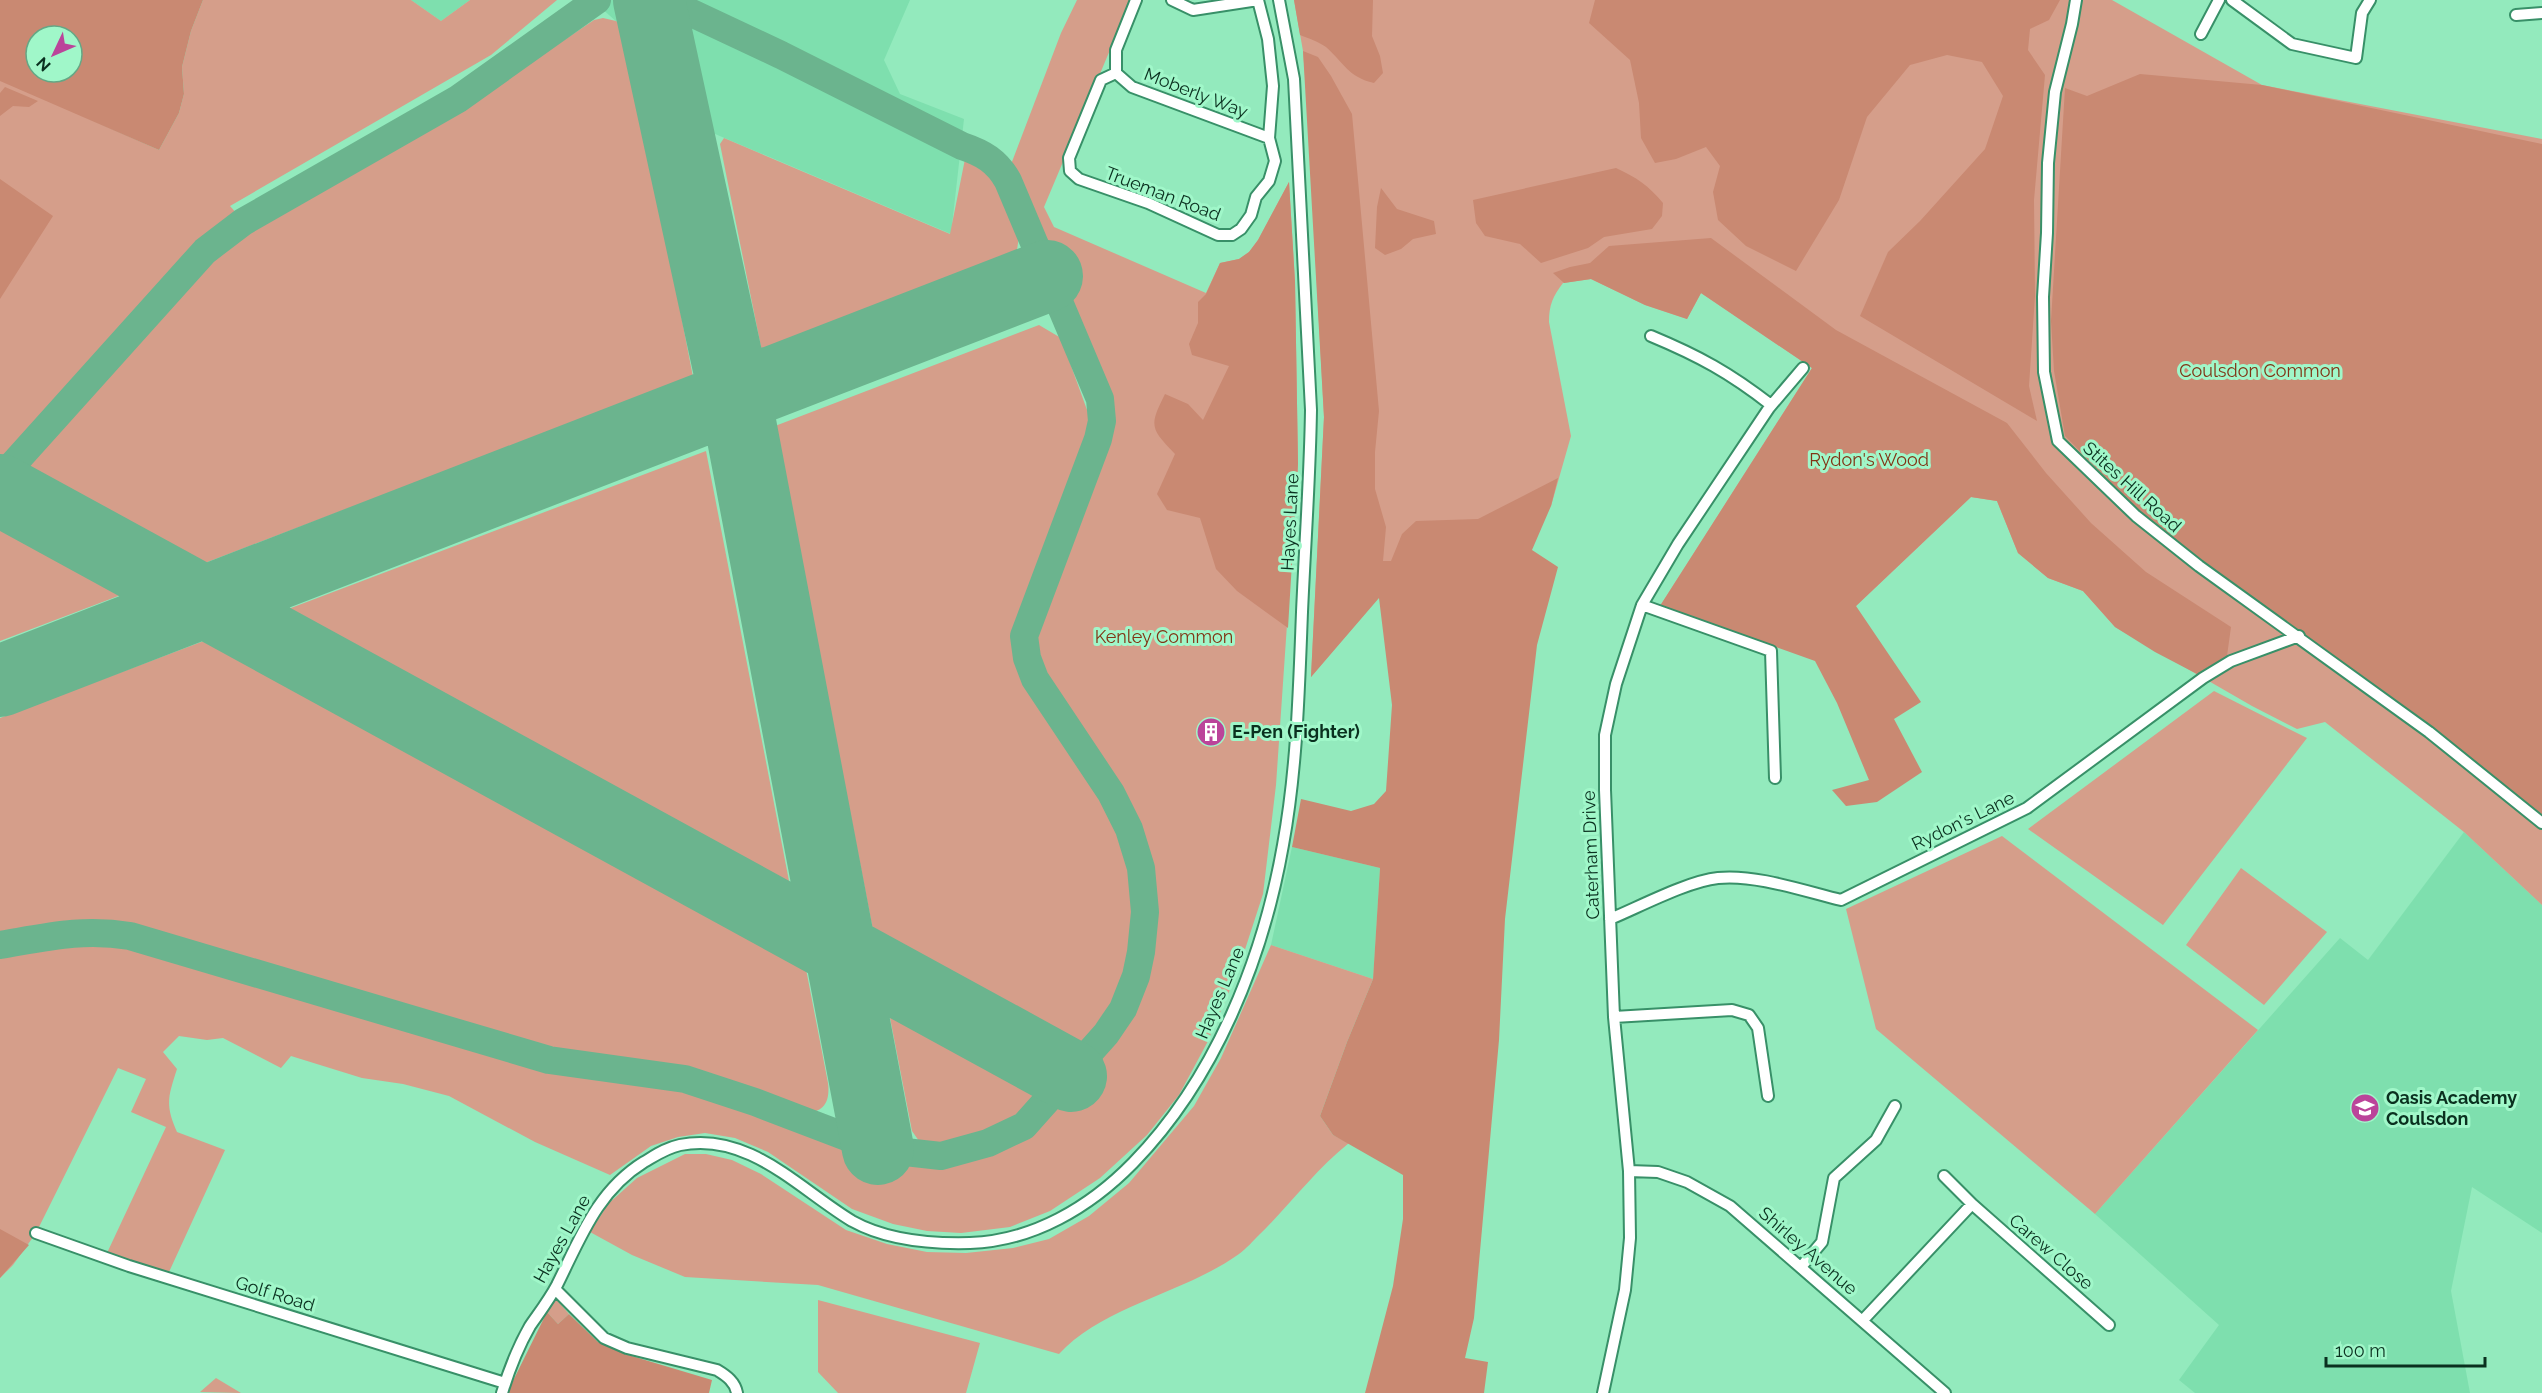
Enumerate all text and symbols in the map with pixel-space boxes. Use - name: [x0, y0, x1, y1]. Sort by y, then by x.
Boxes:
- north arrow: [24, 24, 84, 84]
- text: N: [32, 53, 55, 75]
- street label: Moberly Way: [1141, 63, 1251, 122]
- street label: Trueman Road: [1103, 162, 1224, 225]
- park label: Coulsdon Common: [2179, 360, 2341, 381]
- street label: Stites Hill Road: [2079, 437, 2186, 536]
- park label: Rydon's Wood: [1809, 449, 1929, 470]
- street label: Hayes Lane: [1276, 472, 1303, 571]
- park label: Kenley Common: [1095, 626, 1233, 647]
- building icon: E-Pen (Fighter): [1195, 716, 1227, 748]
- place label: E-Pen (Fighter): [1232, 721, 1360, 742]
- street label: Rydon's Lane: [1908, 786, 2018, 854]
- street label: Caterham Drive: [1578, 790, 1603, 920]
- street label: Hayes Lane: [1191, 943, 1248, 1042]
- place label: Oasis Academy Coulsdon: [2386, 1087, 2517, 1129]
- school or university icon: Oasis Academy Coulsdon: [2349, 1092, 2381, 1124]
- street label: Hayes Lane: [529, 1191, 595, 1286]
- street label: Shirley Avenue: [1755, 1202, 1862, 1299]
- street label: Carew Close: [2005, 1209, 2098, 1294]
- street label: Golf Road: [233, 1272, 317, 1316]
- scale bar: [2326, 1330, 2485, 1368]
- text: 100 m: [2335, 1340, 2386, 1361]

